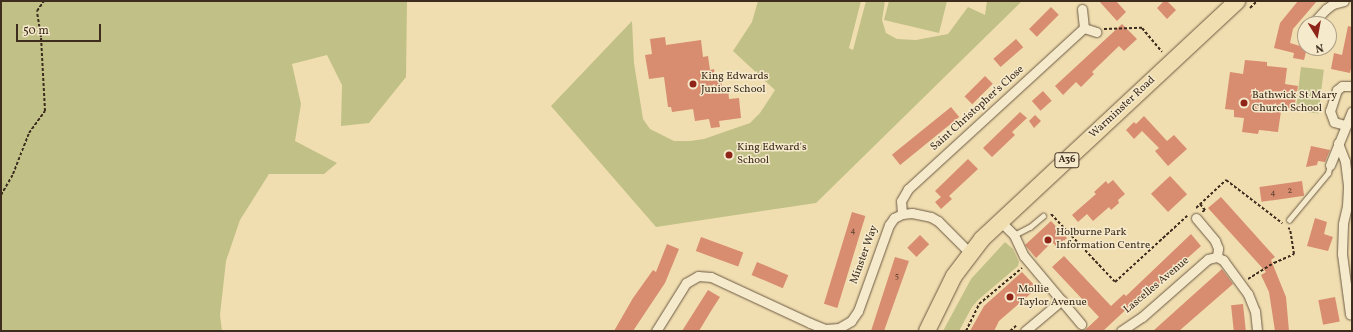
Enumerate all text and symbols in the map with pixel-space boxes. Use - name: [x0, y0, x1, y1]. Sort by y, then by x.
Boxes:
- scale bar: [18, 16, 103, 42]
- north arrow: [1297, 16, 1337, 56]
- text: 50 m: [23, 23, 49, 39]
- text: N: [1314, 39, 1325, 55]
- street label: Saint Christopher's Close: [928, 63, 1028, 155]
- place label: King Edwards Junior School: [701, 71, 768, 97]
- street label: Warminster Road: [1087, 74, 1159, 142]
- marker: King Edwards Junior School: [688, 79, 698, 89]
- place label: Bathwick St Mary Church School: [1252, 90, 1337, 116]
- marker: Bathwick St Mary Church School: [1239, 98, 1249, 108]
- place label: King Edward's School: [737, 142, 807, 168]
- marker: King Edward's School: [724, 150, 734, 160]
- road number: A36: [1054, 152, 1080, 168]
- house number: 2: [1288, 186, 1292, 196]
- house number: 4: [1270, 188, 1276, 198]
- street label: Minster Way: [848, 224, 882, 286]
- house number: 4: [850, 226, 856, 236]
- place label: Holburne Park Information Centre: [1056, 227, 1150, 253]
- marker: Holburne Park Information Centre: [1043, 235, 1053, 245]
- street label: Lascelles Avenue: [1122, 255, 1192, 317]
- house number: 5: [895, 271, 899, 281]
- place label: Mollie Taylor Avenue: [1018, 284, 1087, 310]
- marker: Mollie Taylor Avenue: [1005, 292, 1015, 302]

